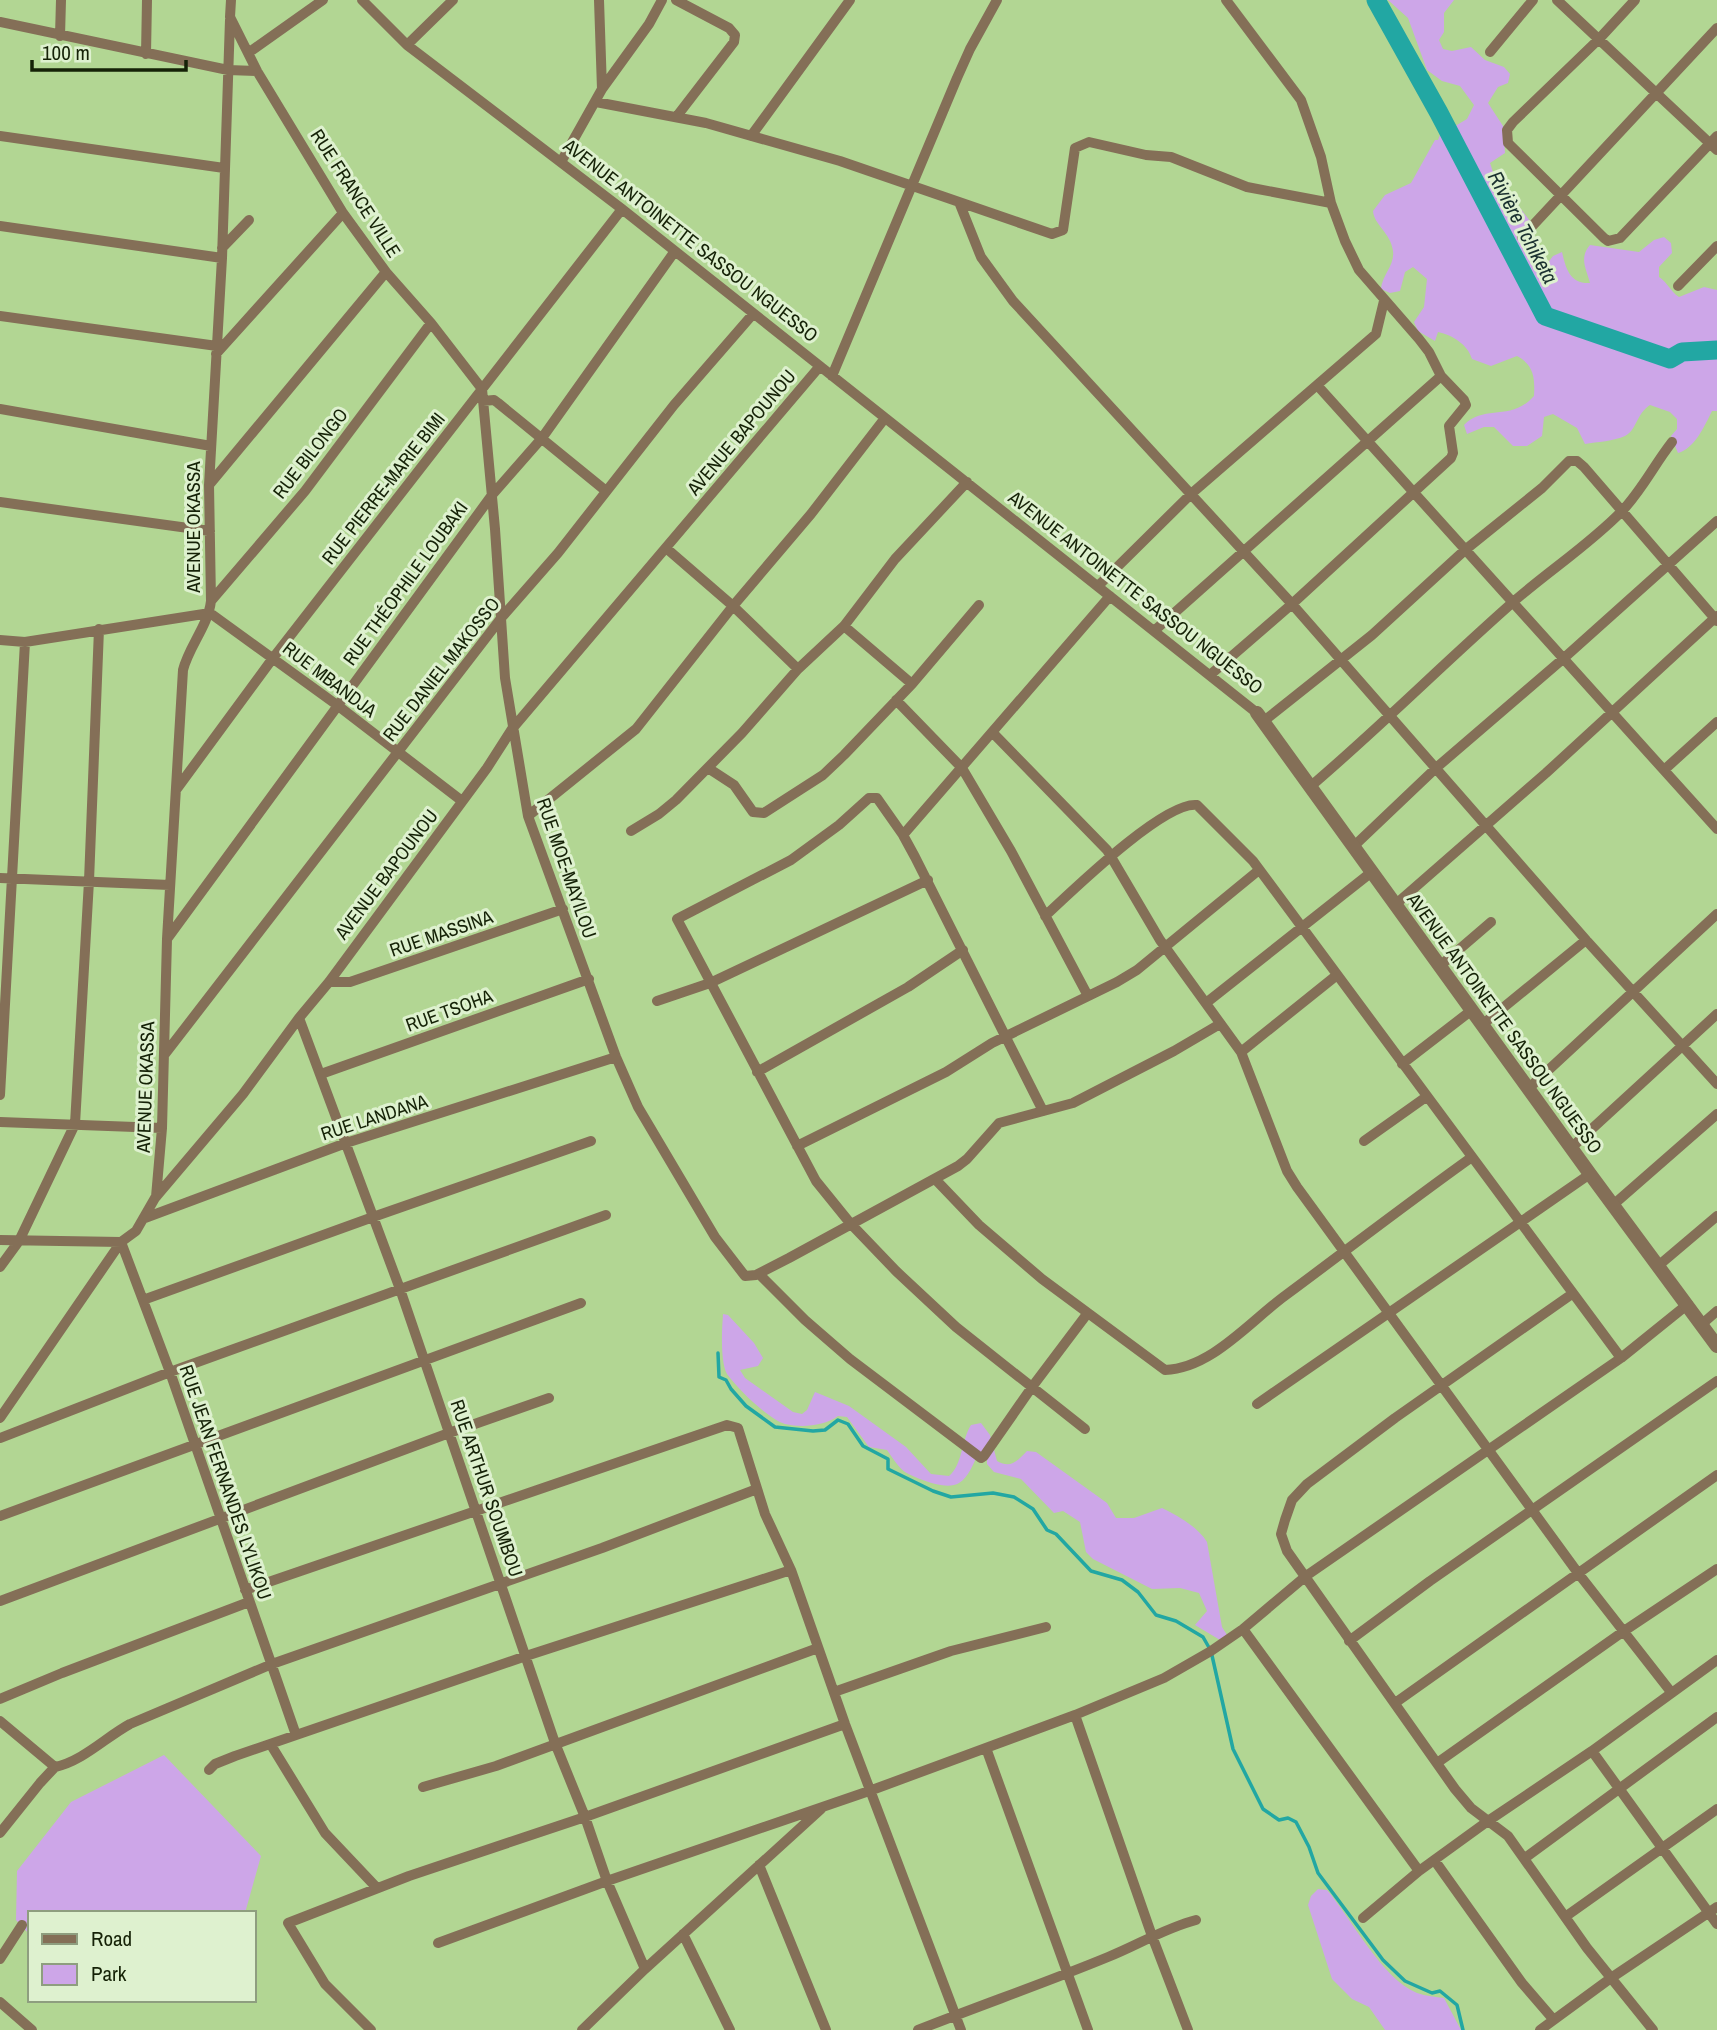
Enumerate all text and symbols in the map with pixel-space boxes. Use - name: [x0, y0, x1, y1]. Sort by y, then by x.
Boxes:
- scale bar: [32, 28, 186, 72]
- text: 100 m: [42, 38, 90, 67]
- street label: RUE FRANCE VILLE: [305, 124, 407, 262]
- street label: AVENUE ANTOINETTE SASSOU NGUESSO: [558, 132, 824, 348]
- water label: Rivière Tchiketa: [1481, 166, 1565, 288]
- street label: AVENUE BAPOUNOU: [680, 364, 801, 501]
- street label: RUE BILONGO: [266, 402, 354, 504]
- street label: RUE PIERRE-MARIE BIMI: [315, 407, 451, 569]
- street label: AVENUE OKASSA: [180, 461, 206, 594]
- street label: AVENUE ANTOINETTE SASSOU NGUESSO: [1003, 484, 1269, 700]
- street label: RUE THÉOPHILE LOUBAKI: [337, 496, 473, 670]
- street label: RUE DANIEL MAKOSSO: [377, 592, 505, 746]
- street label: RUE MBANDJA: [278, 635, 383, 723]
- street label: RUE MOE-MAYILOU: [531, 794, 603, 942]
- street label: AVENUE BAPOUNOU: [328, 804, 443, 945]
- street label: AVENUE ANTOINETTE SASSOU NGUESSO: [1401, 887, 1608, 1159]
- street label: RUE MASSINA: [386, 903, 497, 963]
- street label: RUE TSOHA: [402, 982, 497, 1038]
- street label: AVENUE OKASSA: [130, 1020, 160, 1154]
- street label: RUE LANDANA: [317, 1087, 431, 1146]
- street label: RUE JEAN FERNANDES LYLIKOU: [174, 1361, 278, 1603]
- street label: RUE ARTHUR SOUMBOU: [444, 1396, 530, 1580]
- legend: [28, 1911, 256, 2002]
- text: Road: [91, 1924, 132, 1953]
- text: Park: [91, 1959, 127, 1988]

